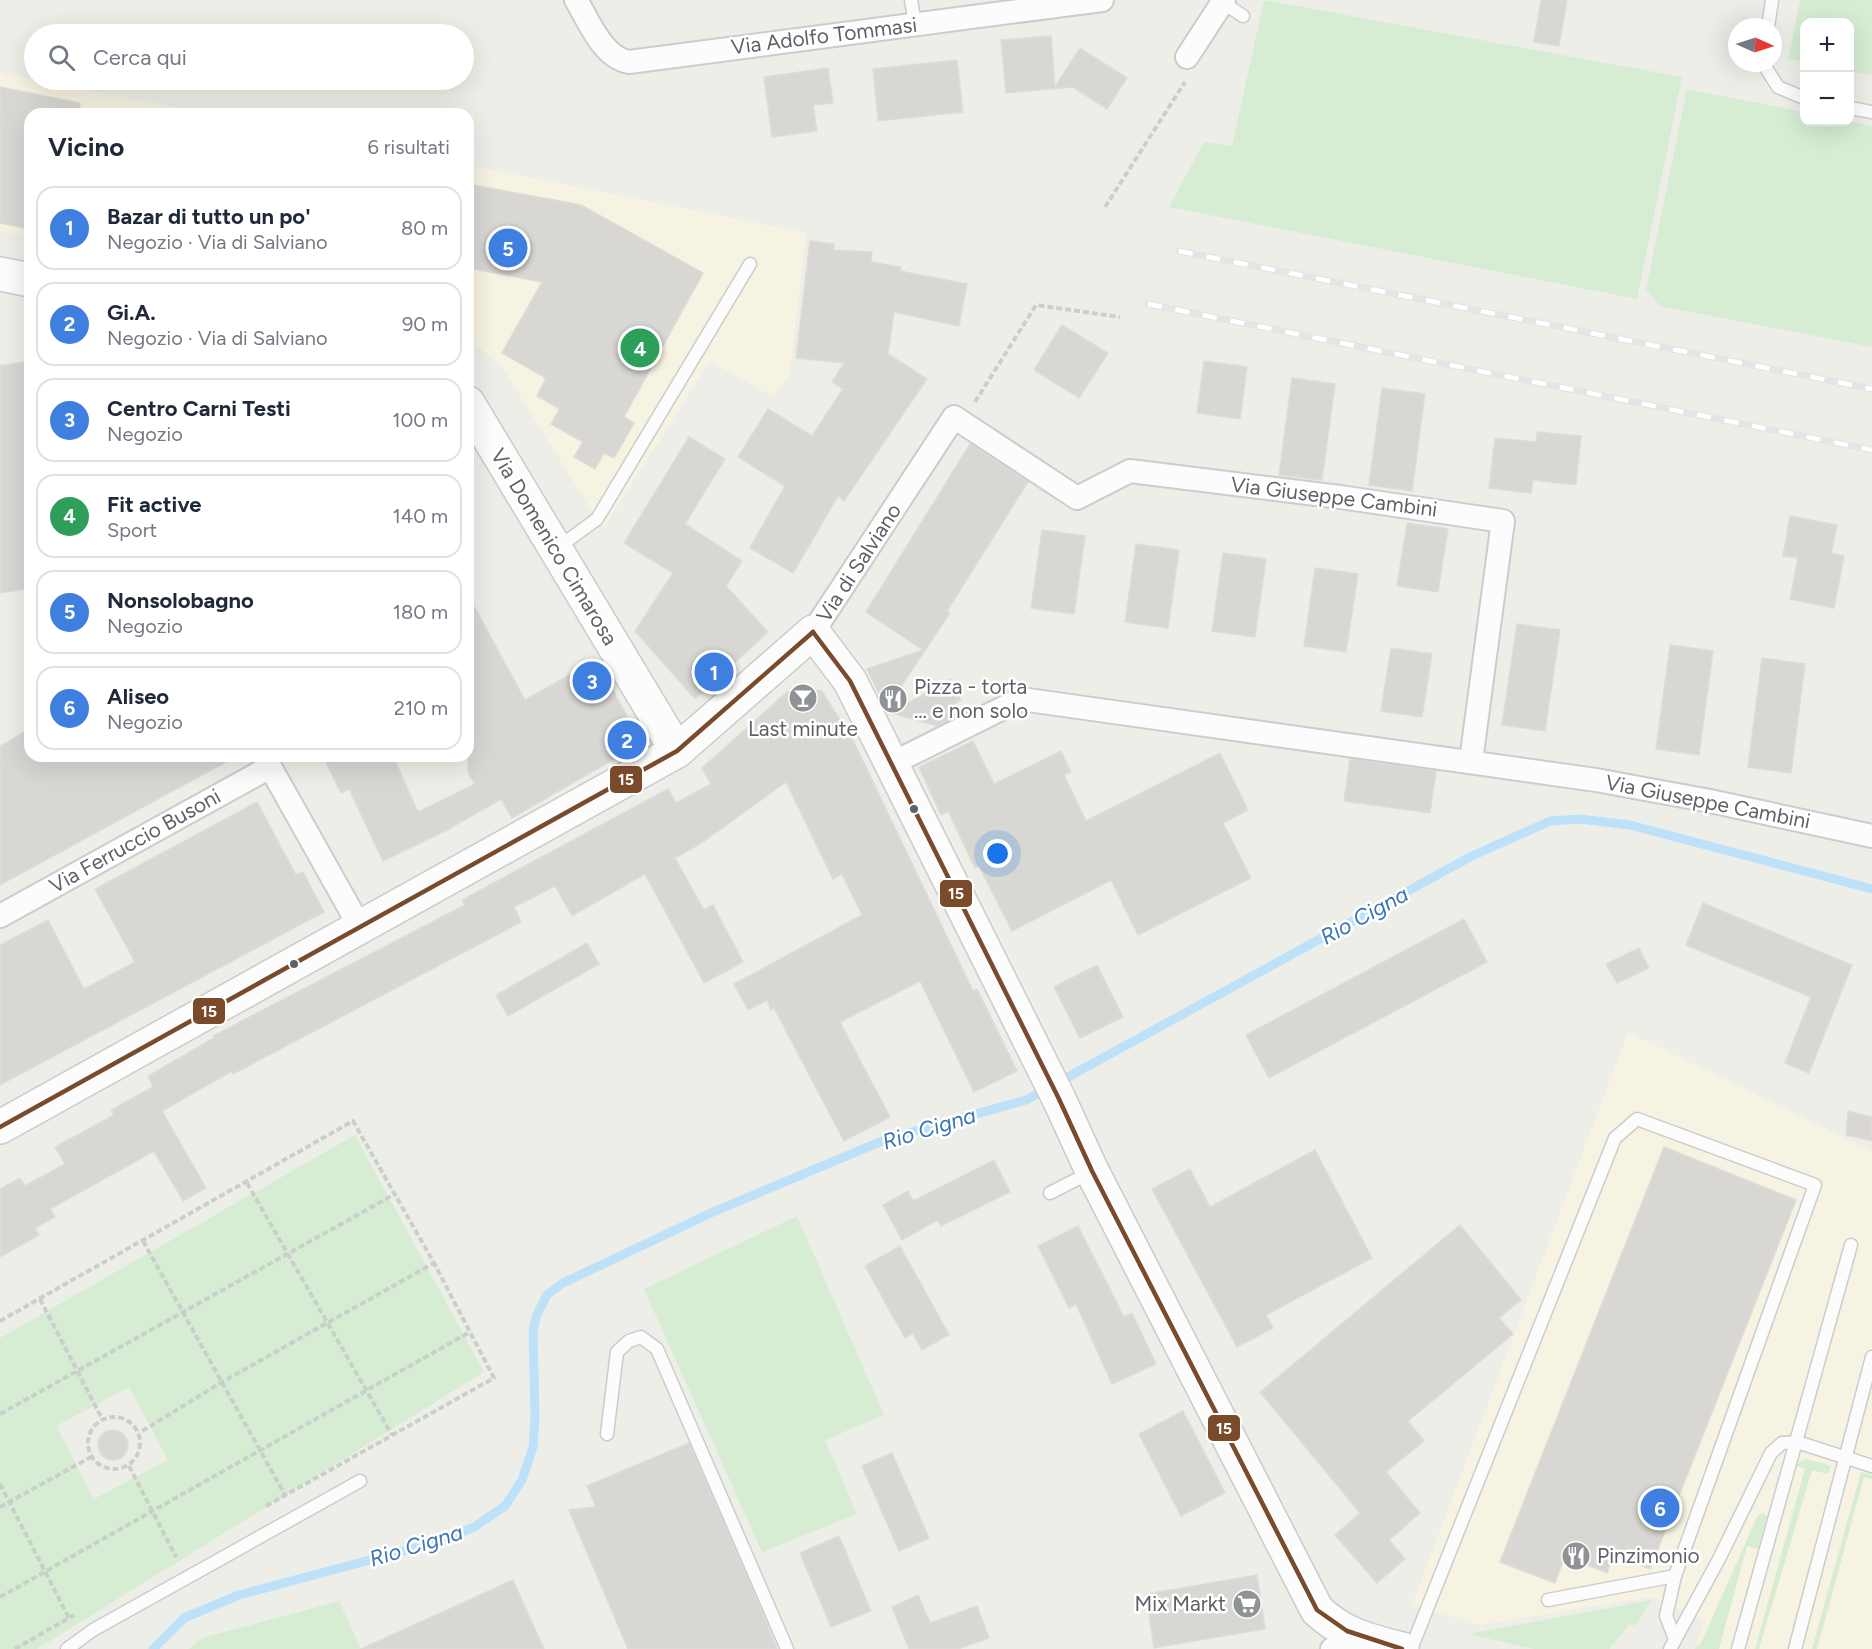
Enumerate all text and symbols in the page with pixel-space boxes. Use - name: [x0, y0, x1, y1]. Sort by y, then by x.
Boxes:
- street label: Via Adolfo Tommasi: [730, 12, 918, 59]
- north arrow: [1728, 18, 1782, 72]
- map controls: [1800, 18, 1854, 126]
- button: +: [1800, 18, 1854, 72]
- search box: [24, 24, 474, 90]
- icon: search: [45, 41, 78, 74]
- text: Cerca qui: [93, 44, 187, 71]
- button: −: [1800, 72, 1854, 126]
- text: Vicino: [48, 131, 124, 163]
- text: 6 risultati: [368, 135, 450, 159]
- text: Bazar di tutto un po': [107, 203, 311, 230]
- text: 1: [65, 216, 74, 240]
- text: 80 m: [401, 216, 448, 240]
- pin: 5: [488, 226, 528, 270]
- text: Negozio · Via di Salviano: [107, 230, 328, 254]
- text: Gi.A.: [107, 299, 156, 326]
- text: 2: [64, 312, 75, 336]
- text: 90 m: [402, 312, 448, 336]
- text: Negozio · Via di Salviano: [107, 326, 328, 350]
- pin: 4: [620, 326, 660, 370]
- text: Centro Carni Testi: [107, 395, 291, 422]
- text: 3: [64, 408, 75, 432]
- text: 100 m: [392, 408, 448, 432]
- text: Negozio: [107, 422, 183, 446]
- street label: Via Domenico Cimarosa: [486, 444, 623, 650]
- street label: Via Giuseppe Cambini: [1229, 471, 1439, 522]
- text: Fit active: [107, 491, 201, 518]
- street label: Via di Salviano: [811, 499, 906, 627]
- text: 4: [63, 504, 76, 528]
- text: 140 m: [393, 504, 448, 528]
- text: Sport: [107, 518, 157, 542]
- text: Nonsolobagno: [107, 587, 254, 614]
- text: 5: [64, 600, 75, 624]
- text: 180 m: [393, 600, 448, 624]
- text: Negozio: [107, 614, 183, 638]
- pin: 1: [694, 650, 734, 694]
- pin: 3: [572, 658, 612, 704]
- place label: Pizza - torta … e non solo: [914, 674, 1028, 723]
- bar icon: Last minute: [787, 682, 819, 714]
- text: Aliseo: [107, 683, 169, 710]
- restaurant icon: Pizza - torta … e non solo: [877, 683, 909, 715]
- text: 6: [64, 696, 75, 720]
- text: 210 m: [394, 696, 448, 720]
- text: Negozio: [107, 710, 183, 734]
- place label: Last minute: [748, 716, 858, 741]
- pin: 2: [608, 718, 646, 762]
- line badge: 15: [609, 765, 643, 794]
- street label: Via Giuseppe Cambini: [1604, 769, 1813, 834]
- text: 15: [618, 770, 634, 789]
- street label: Via Ferruccio Busoni: [45, 783, 225, 898]
- unlabelled marker: [908, 803, 920, 815]
- your location: [983, 839, 1012, 868]
- line badge: 15: [939, 879, 973, 908]
- water label: Rio Cigna: [1316, 880, 1413, 951]
- text: 15: [948, 884, 964, 903]
- unlabelled marker: [288, 958, 300, 970]
- line badge: 15: [192, 997, 226, 1025]
- text: 15: [201, 1002, 217, 1021]
- water label: Rio Cigna: [879, 1101, 979, 1155]
- line badge: 15: [1207, 1414, 1241, 1442]
- text: 15: [1216, 1419, 1232, 1438]
- pin: 6: [1640, 1486, 1680, 1530]
- water label: Rio Cigna: [366, 1518, 466, 1572]
- restaurant icon: Pinzimonio: [1560, 1540, 1592, 1572]
- place label: Pinzimonio: [1597, 1543, 1700, 1568]
- supermarket icon: Mix Markt: [1231, 1588, 1263, 1620]
- place label: Mix Markt: [1135, 1591, 1226, 1616]

